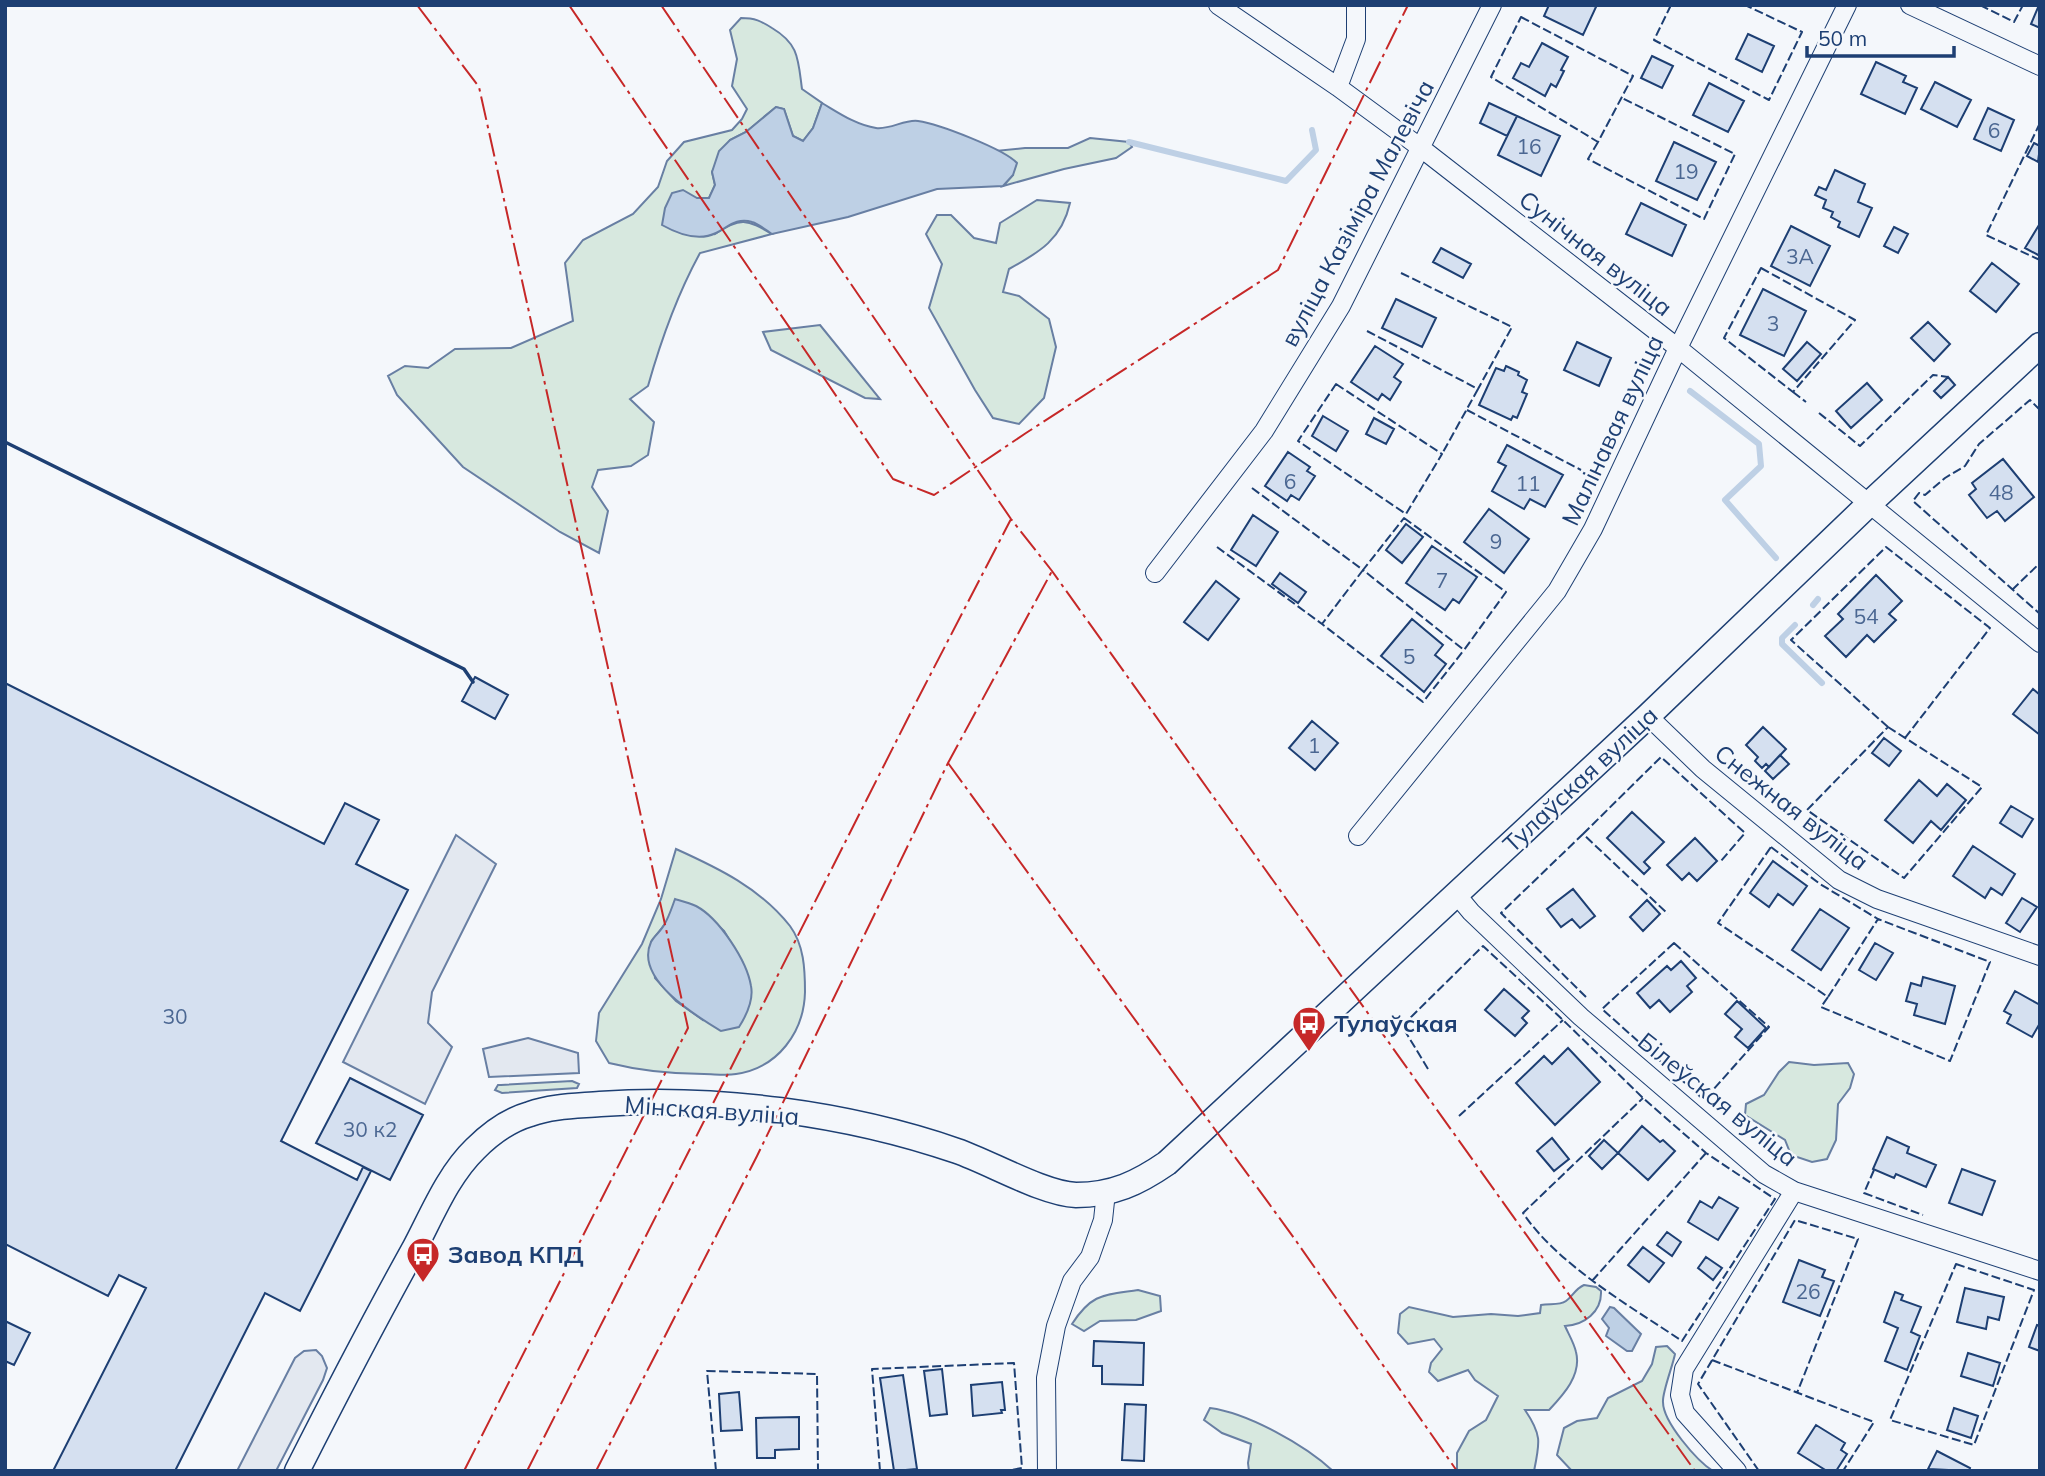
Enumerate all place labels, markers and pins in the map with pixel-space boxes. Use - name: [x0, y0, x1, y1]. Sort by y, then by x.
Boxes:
- bus stop icon: Тулаўская: [1290, 1004, 1328, 1053]
- place label: Тулаўская: [1334, 1008, 1458, 1038]
- bus stop icon: Завод КПД: [404, 1235, 442, 1284]
- place label: Завод КПД: [448, 1239, 584, 1269]

